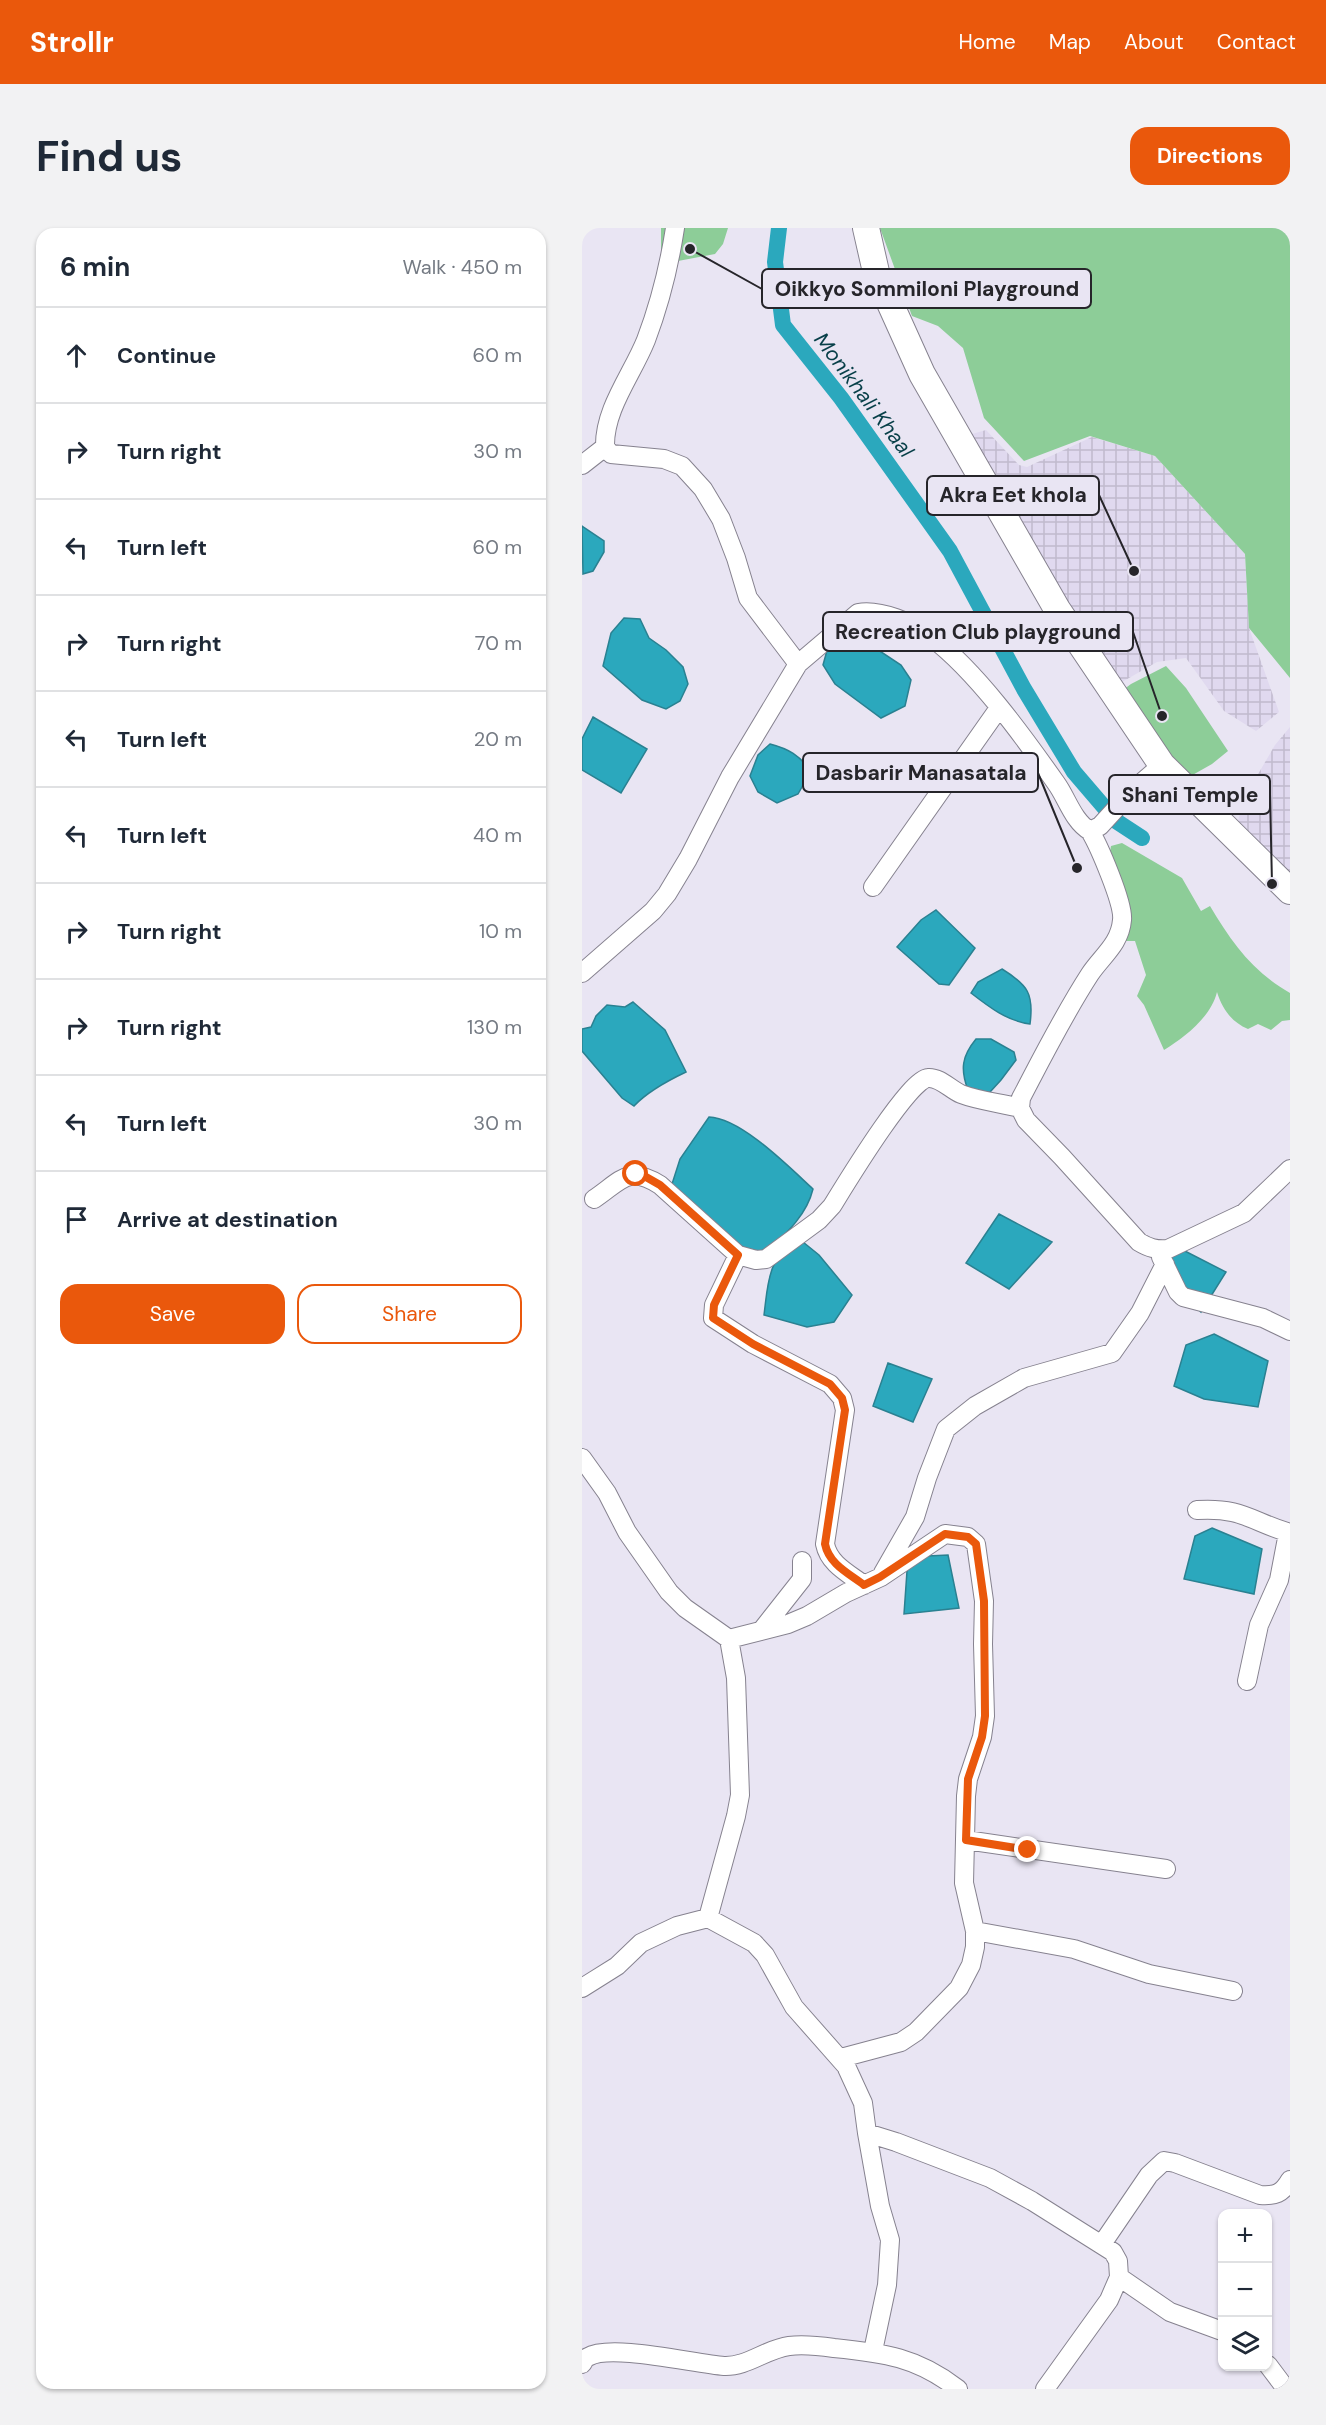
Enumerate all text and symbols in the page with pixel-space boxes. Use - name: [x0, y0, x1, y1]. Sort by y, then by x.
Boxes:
- text: Strollr: [30, 24, 114, 61]
- text: Home: [958, 28, 1016, 56]
- text: Map: [1049, 28, 1091, 56]
- text: About: [1124, 28, 1184, 56]
- text: Contact: [1217, 28, 1296, 56]
- button: Directions: [1130, 127, 1290, 185]
- text: Find us: [36, 129, 182, 184]
- text: 6 min: [60, 250, 130, 284]
- text: Walk · 450 m: [402, 254, 522, 280]
- callout: Oikkyo Sommiloni Playground: [762, 269, 1091, 308]
- text: Oikkyo Sommiloni Playground: [775, 275, 1079, 303]
- water label: Monikhali Khaal: [808, 327, 920, 463]
- icon: ahead: [60, 339, 93, 372]
- text: Continue: [117, 341, 216, 370]
- text: 60 m: [473, 342, 522, 368]
- icon: right: [60, 435, 93, 468]
- text: Turn right: [117, 437, 222, 466]
- text: 30 m: [473, 438, 522, 464]
- callout: Akra Eet khola: [927, 476, 1099, 515]
- text: Akra Eet khola: [939, 481, 1087, 509]
- icon: left: [60, 531, 93, 564]
- text: Turn left: [117, 533, 207, 562]
- text: 60 m: [473, 534, 522, 560]
- callout: Recreation Club playground: [823, 612, 1133, 651]
- text: Recreation Club playground: [835, 618, 1121, 646]
- icon: right: [60, 627, 93, 660]
- text: Turn right: [117, 629, 222, 658]
- text: 70 m: [475, 630, 522, 656]
- icon: left: [60, 723, 93, 756]
- text: Turn left: [117, 725, 207, 754]
- text: 20 m: [474, 726, 522, 752]
- callout: Dasbarir Manasatala: [803, 753, 1038, 792]
- text: Dasbarir Manasatala: [815, 759, 1027, 787]
- callout: Shani Temple: [1109, 775, 1270, 814]
- text: Shani Temple: [1122, 781, 1258, 809]
- icon: left: [60, 819, 93, 852]
- text: Turn left: [117, 821, 207, 850]
- text: 40 m: [473, 822, 522, 848]
- icon: right: [60, 915, 93, 948]
- text: Turn right: [117, 917, 222, 946]
- text: 10 m: [479, 918, 522, 944]
- icon: right: [60, 1011, 93, 1044]
- text: Turn right: [117, 1013, 222, 1042]
- text: 130 m: [467, 1014, 522, 1040]
- icon: left: [60, 1107, 93, 1140]
- text: Turn left: [117, 1109, 207, 1138]
- text: 30 m: [473, 1110, 522, 1136]
- route start: [622, 1160, 648, 1186]
- icon: arrive: [60, 1203, 93, 1236]
- text: Arrive at destination: [117, 1205, 338, 1234]
- button: Save: [60, 1284, 285, 1344]
- button: Share: [297, 1284, 522, 1344]
- route end: [1014, 1836, 1040, 1862]
- map controls: [1218, 2209, 1272, 2371]
- button: +: [1218, 2209, 1272, 2263]
- button: −: [1218, 2263, 1272, 2317]
- button: layers: [1218, 2317, 1272, 2371]

